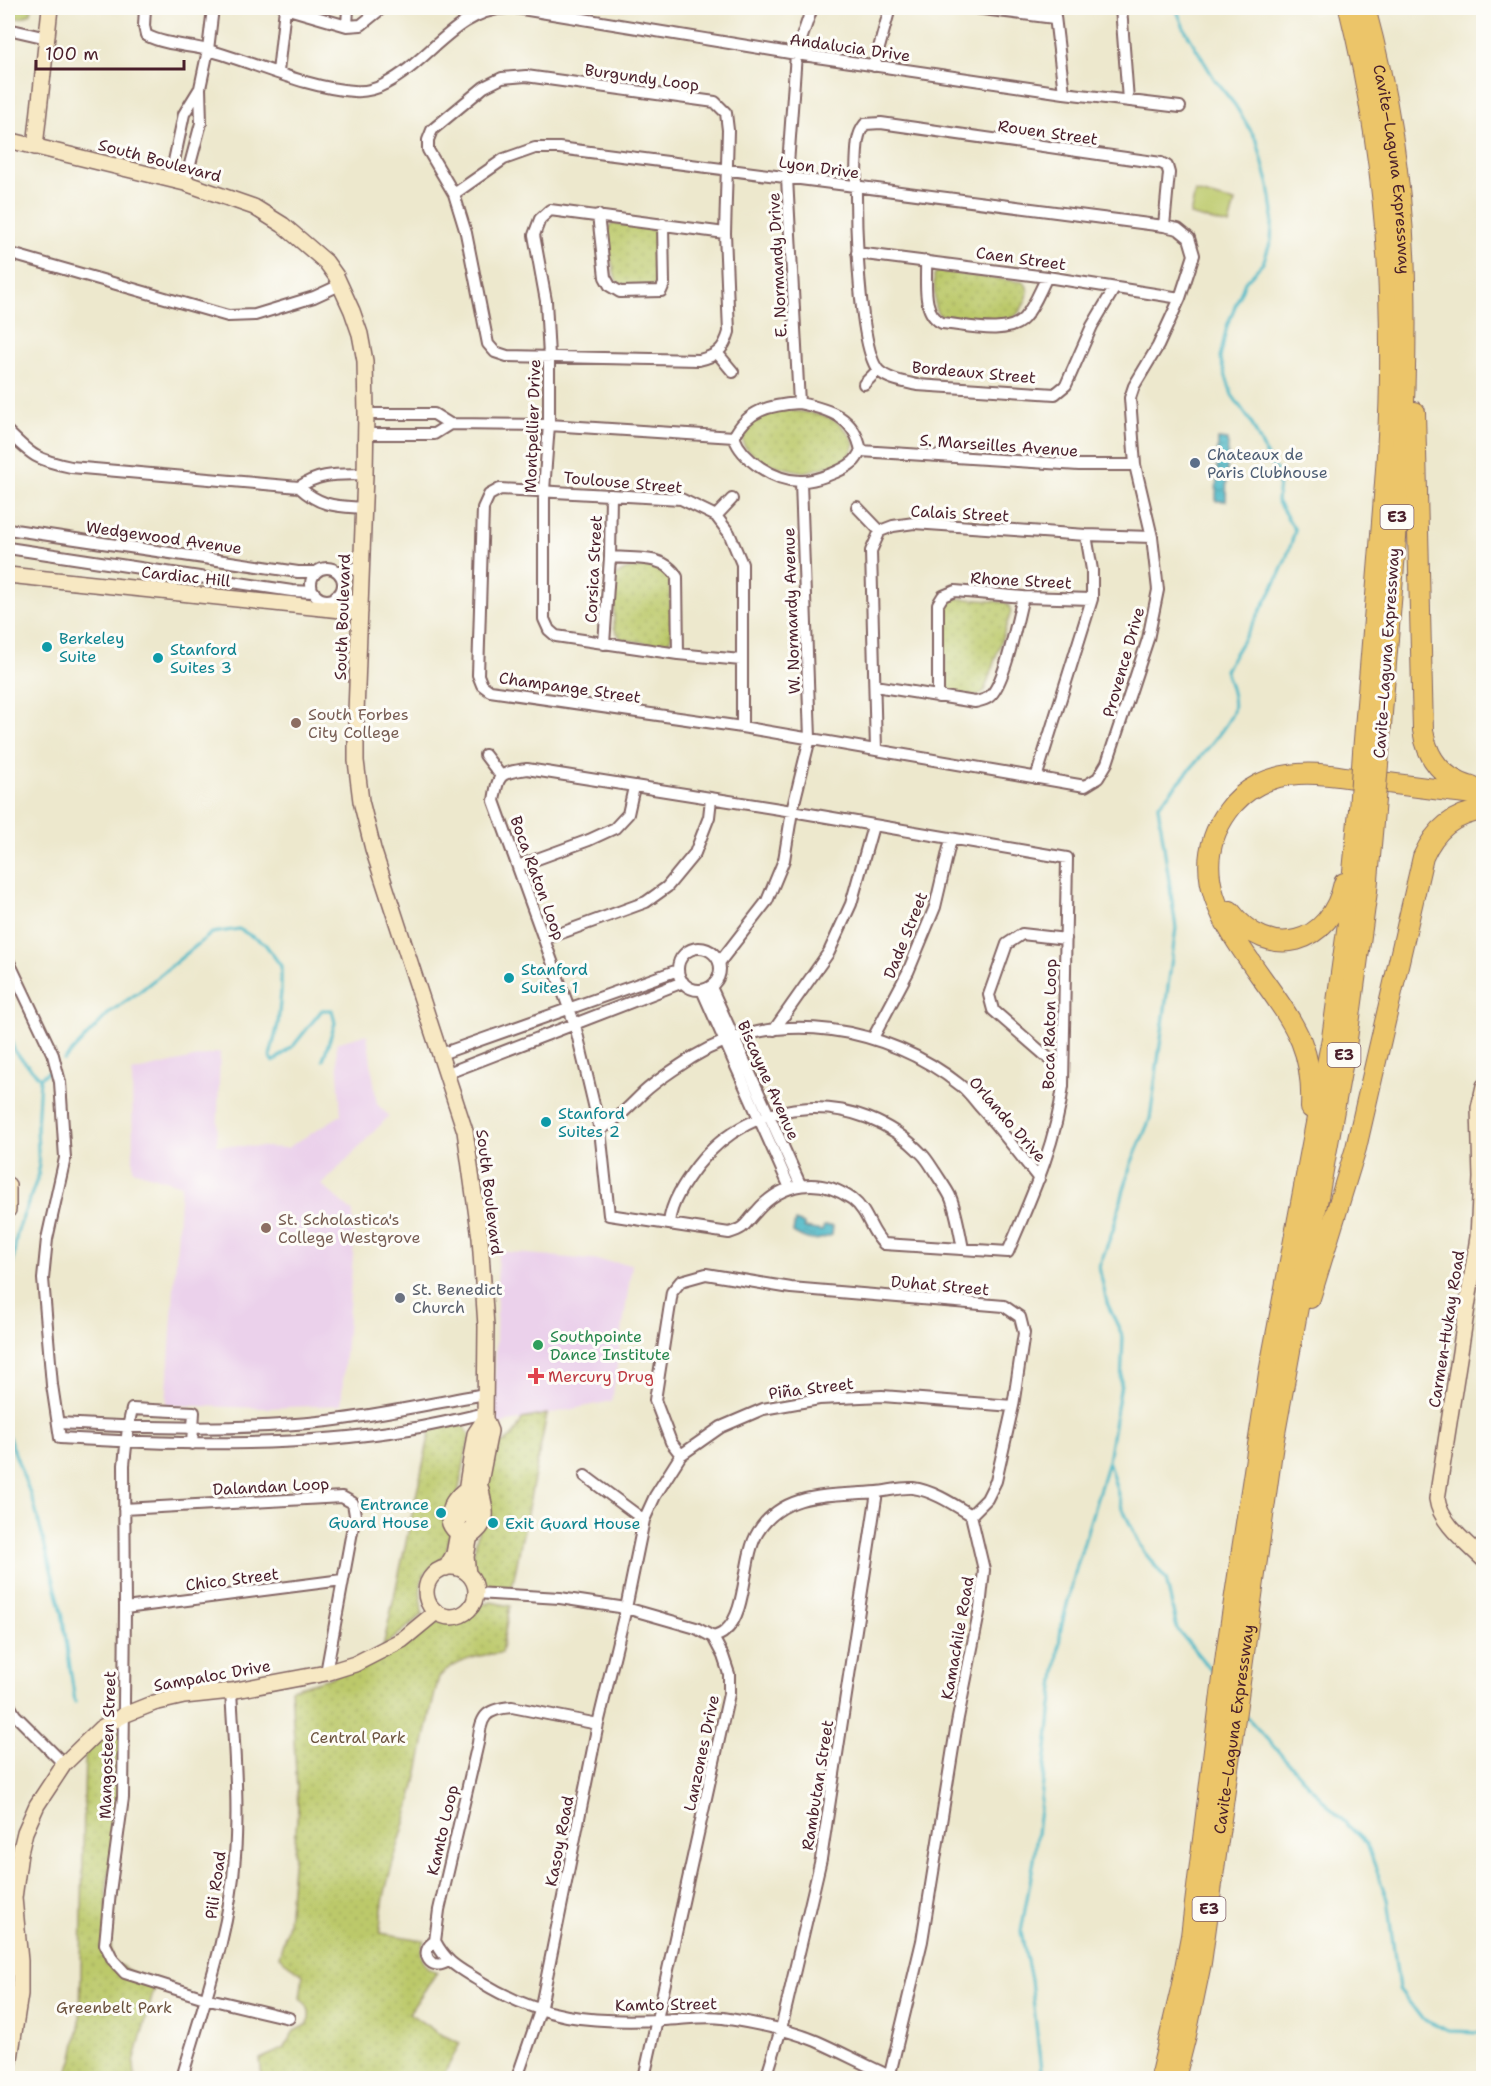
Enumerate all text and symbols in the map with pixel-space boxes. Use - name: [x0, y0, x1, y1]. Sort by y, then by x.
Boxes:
- street label: Andalucia Drive: [788, 29, 912, 66]
- scale bar: [36, 33, 184, 71]
- text: 100 m: [45, 42, 99, 66]
- street label: Burgundy Loop: [583, 59, 701, 96]
- street label: Cavite–Laguna Expressway: [1368, 62, 1415, 275]
- street label: Rouen Street: [997, 115, 1099, 150]
- street label: South Boulevard: [96, 134, 224, 187]
- street label: Lyon Drive: [777, 151, 861, 184]
- street label: E. Normandy Drive: [763, 192, 792, 338]
- street label: Caen Street: [975, 242, 1067, 275]
- street label: Bordeaux Street: [911, 357, 1037, 388]
- street label: Montpellier Drive: [520, 359, 545, 493]
- street label: S. Marseilles Avenue: [919, 429, 1079, 462]
- place label: Chateaux de Paris Clubhouse: [1207, 444, 1328, 483]
- marker: Chateaux de Paris Clubhouse: [1188, 456, 1202, 470]
- street label: Toulouse Street: [562, 467, 683, 498]
- street label: Calais Street: [910, 500, 1010, 527]
- road number: E3: [1380, 505, 1414, 529]
- street label: Corsica Street: [580, 515, 607, 623]
- street label: Wedgewood Avenue: [85, 516, 243, 559]
- street label: W. Normandy Avenue: [778, 527, 805, 695]
- street label: Cavite–Laguna Expressway: [1369, 547, 1404, 759]
- street label: South Boulevard: [330, 553, 355, 681]
- street label: Cardiac Hill: [140, 561, 232, 592]
- street label: Rhone Street: [970, 567, 1072, 594]
- street label: Provence Drive: [1098, 605, 1149, 720]
- place label: Berkeley Suite: [59, 628, 124, 667]
- place label: Stanford Suites 3: [170, 639, 237, 678]
- marker: Berkeley Suite: [40, 640, 54, 654]
- marker: Stanford Suites 3: [151, 651, 165, 665]
- street label: Champange Street: [498, 667, 642, 708]
- place label: South Forbes City College: [308, 704, 409, 743]
- marker: South Forbes City College: [289, 716, 303, 730]
- street label: Boca Raton Loop: [505, 813, 570, 943]
- street label: Dade Street: [879, 889, 932, 982]
- street label: Boca Raton Loop: [1038, 958, 1061, 1090]
- place label: Stanford Suites 1: [521, 959, 588, 998]
- marker: Stanford Suites 1: [502, 971, 516, 985]
- street label: Biscayne Avenue: [733, 1017, 804, 1143]
- road number: E3: [1328, 1043, 1360, 1067]
- street label: Orlando Drive: [964, 1072, 1051, 1167]
- place label: Stanford Suites 2: [558, 1103, 625, 1142]
- marker: Stanford Suites 2: [539, 1115, 553, 1129]
- street label: South Boulevard: [471, 1128, 508, 1256]
- place label: St. Scholastica's College Westgrove: [278, 1209, 420, 1248]
- marker: St. Scholastica's College Westgrove: [259, 1221, 273, 1235]
- street label: Carmen-Hukay Road: [1424, 1249, 1469, 1409]
- street label: Duhat Street: [890, 1271, 990, 1300]
- place label: St. Benedict Church: [412, 1279, 503, 1318]
- marker: St. Benedict Church: [393, 1291, 407, 1305]
- place label: Southpointe Dance Institute: [550, 1326, 670, 1365]
- marker: Southpointe Dance Institute: [531, 1338, 545, 1352]
- place label: Mercury Drug: [548, 1366, 654, 1387]
- marker: Mercury Drug: [529, 1369, 543, 1383]
- street label: Piña Street: [767, 1373, 855, 1404]
- street label: Dalandan Loop: [212, 1473, 330, 1500]
- place label: Entrance Guard House: [329, 1494, 429, 1533]
- marker: Entrance Guard House: [434, 1506, 448, 1520]
- place label: Exit Guard House: [505, 1513, 641, 1534]
- marker: Exit Guard House: [486, 1516, 500, 1530]
- street label: Chico Street: [184, 1563, 280, 1596]
- street label: Kamachile Road: [936, 1575, 979, 1701]
- street label: Cavite–Laguna Expressway: [1209, 1623, 1259, 1835]
- street label: Sampaloc Drive: [152, 1655, 272, 1696]
- street label: Mangosteen Street: [94, 1670, 121, 1820]
- street label: Lanzones Drive: [679, 1693, 724, 1813]
- street label: Rambutan Street: [797, 1718, 838, 1852]
- park label: Central Park: [310, 1727, 406, 1748]
- street label: Kamto Loop: [422, 1783, 463, 1877]
- street label: Kasoy Road: [540, 1794, 579, 1888]
- street label: Pili Road: [200, 1850, 231, 1920]
- road number: E3: [1192, 1897, 1226, 1921]
- street label: Kamto Street: [615, 1993, 717, 2016]
- park label: Greenbelt Park: [56, 1997, 172, 2018]

